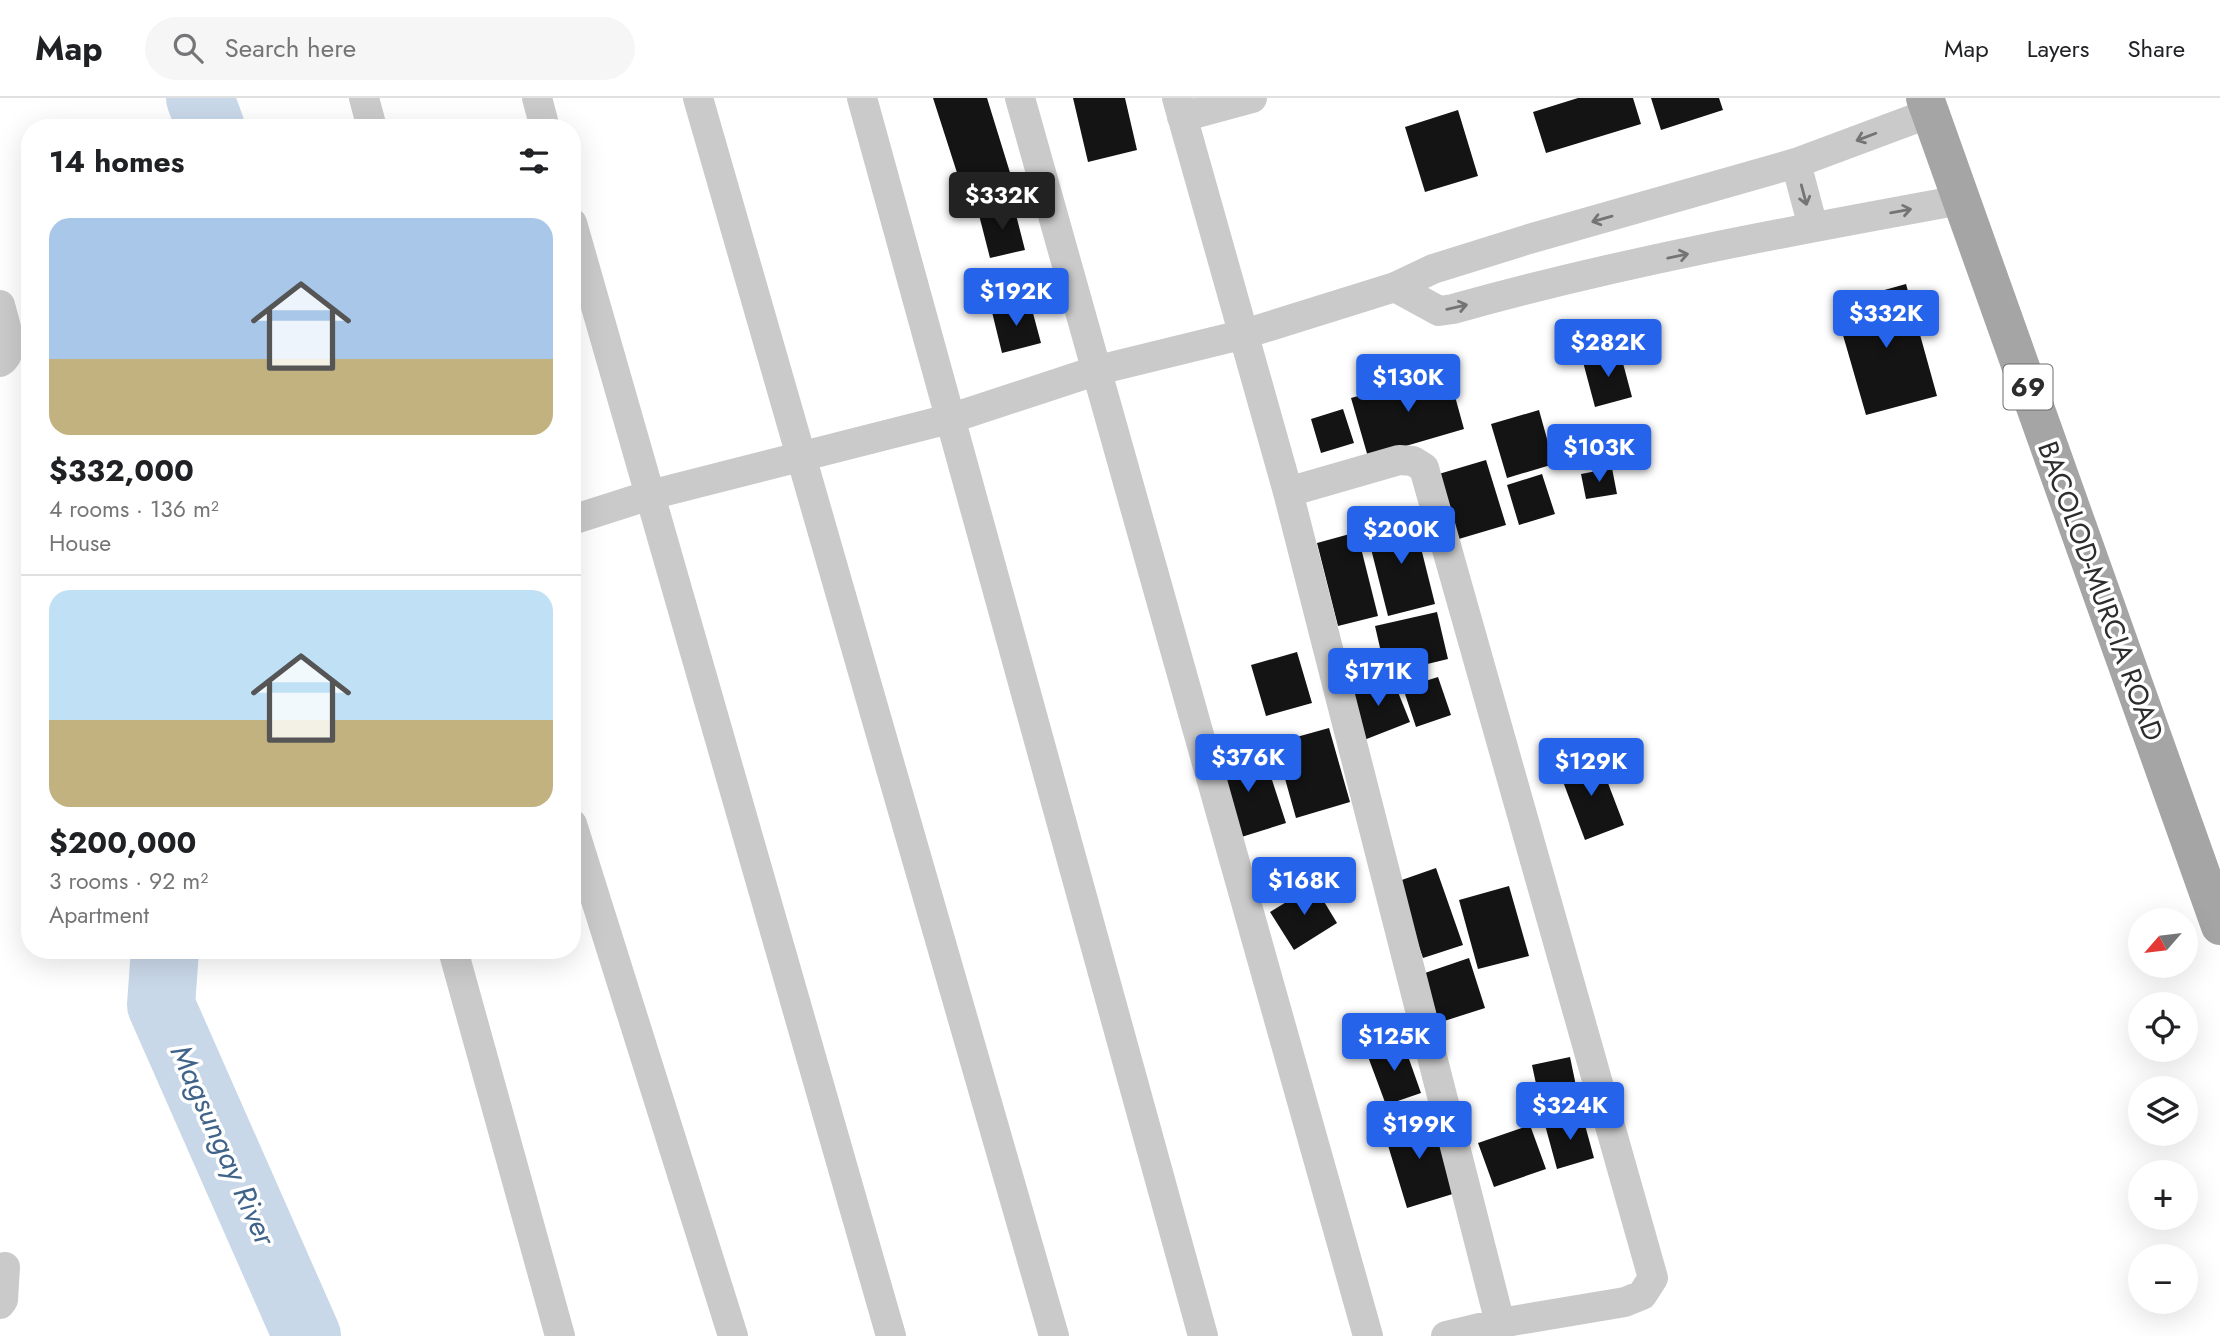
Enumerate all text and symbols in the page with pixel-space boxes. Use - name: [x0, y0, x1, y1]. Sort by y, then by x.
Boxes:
- search box: [145, 17, 635, 80]
- text: Map: [35, 25, 103, 72]
- icon: search: [169, 29, 207, 67]
- text: Search here: [225, 29, 356, 67]
- text: Map: [1944, 31, 1989, 66]
- text: Layers: [2027, 31, 2089, 66]
- text: Share: [2127, 31, 2185, 66]
- one-way arrow: [1856, 132, 1877, 144]
- text: 14 homes: [49, 140, 184, 183]
- icon: filters: [515, 142, 553, 180]
- pin: $332K: [953, 172, 1051, 232]
- text: $332K: [965, 178, 1039, 212]
- one-way arrow: [1799, 184, 1812, 206]
- one-way arrow: [1889, 204, 1912, 217]
- one-way arrow: [1591, 213, 1613, 226]
- one-way arrow: [1666, 248, 1689, 262]
- icon: home: [238, 263, 364, 389]
- pin: $192K: [967, 268, 1065, 328]
- text: $192K: [980, 274, 1052, 308]
- pin: $332K: [1837, 290, 1935, 350]
- text: $332K: [1849, 296, 1923, 330]
- one-way arrow: [1445, 300, 1468, 314]
- pin: $282K: [1559, 320, 1657, 379]
- text: $282K: [1571, 325, 1645, 359]
- pin: $130K: [1359, 354, 1457, 414]
- text: $130K: [1372, 360, 1444, 394]
- road number: 69: [2004, 364, 2052, 410]
- pin: $103K: [1550, 424, 1648, 484]
- text: $103K: [1563, 430, 1635, 464]
- street label: BACOLOD-MURCIA ROAD: [2027, 436, 2174, 747]
- text: $332,000: [49, 449, 194, 492]
- text: 4 rooms · 136 m²: [49, 492, 219, 526]
- pin: $200K: [1352, 506, 1450, 566]
- text: $200K: [1363, 512, 1439, 546]
- text: House: [49, 526, 111, 560]
- icon: home: [238, 635, 364, 761]
- pin: $171K: [1329, 648, 1427, 708]
- text: $171K: [1344, 654, 1412, 688]
- pin: $376K: [1199, 734, 1297, 794]
- pin: $129K: [1542, 738, 1640, 798]
- text: $376K: [1211, 740, 1285, 774]
- text: $129K: [1555, 744, 1627, 778]
- text: $200,000: [49, 821, 196, 864]
- pin: $168K: [1255, 858, 1353, 917]
- text: $168K: [1268, 863, 1340, 897]
- text: 3 rooms · 92 m²: [49, 864, 208, 898]
- text: Apartment: [49, 898, 149, 932]
- north arrow: [2128, 908, 2198, 978]
- map controls: [2128, 908, 2198, 1314]
- button: locate: [2128, 992, 2198, 1062]
- pin: $125K: [1345, 1014, 1443, 1073]
- text: $125K: [1358, 1019, 1430, 1053]
- water label: Magsungay River: [160, 1038, 288, 1254]
- button: layers: [2128, 1076, 2198, 1146]
- pin: $324K: [1521, 1082, 1619, 1142]
- text: $324K: [1532, 1088, 1608, 1122]
- pin: $199K: [1370, 1102, 1468, 1161]
- text: $199K: [1383, 1107, 1455, 1141]
- button: +: [2128, 1160, 2198, 1230]
- button: −: [2128, 1244, 2198, 1314]

